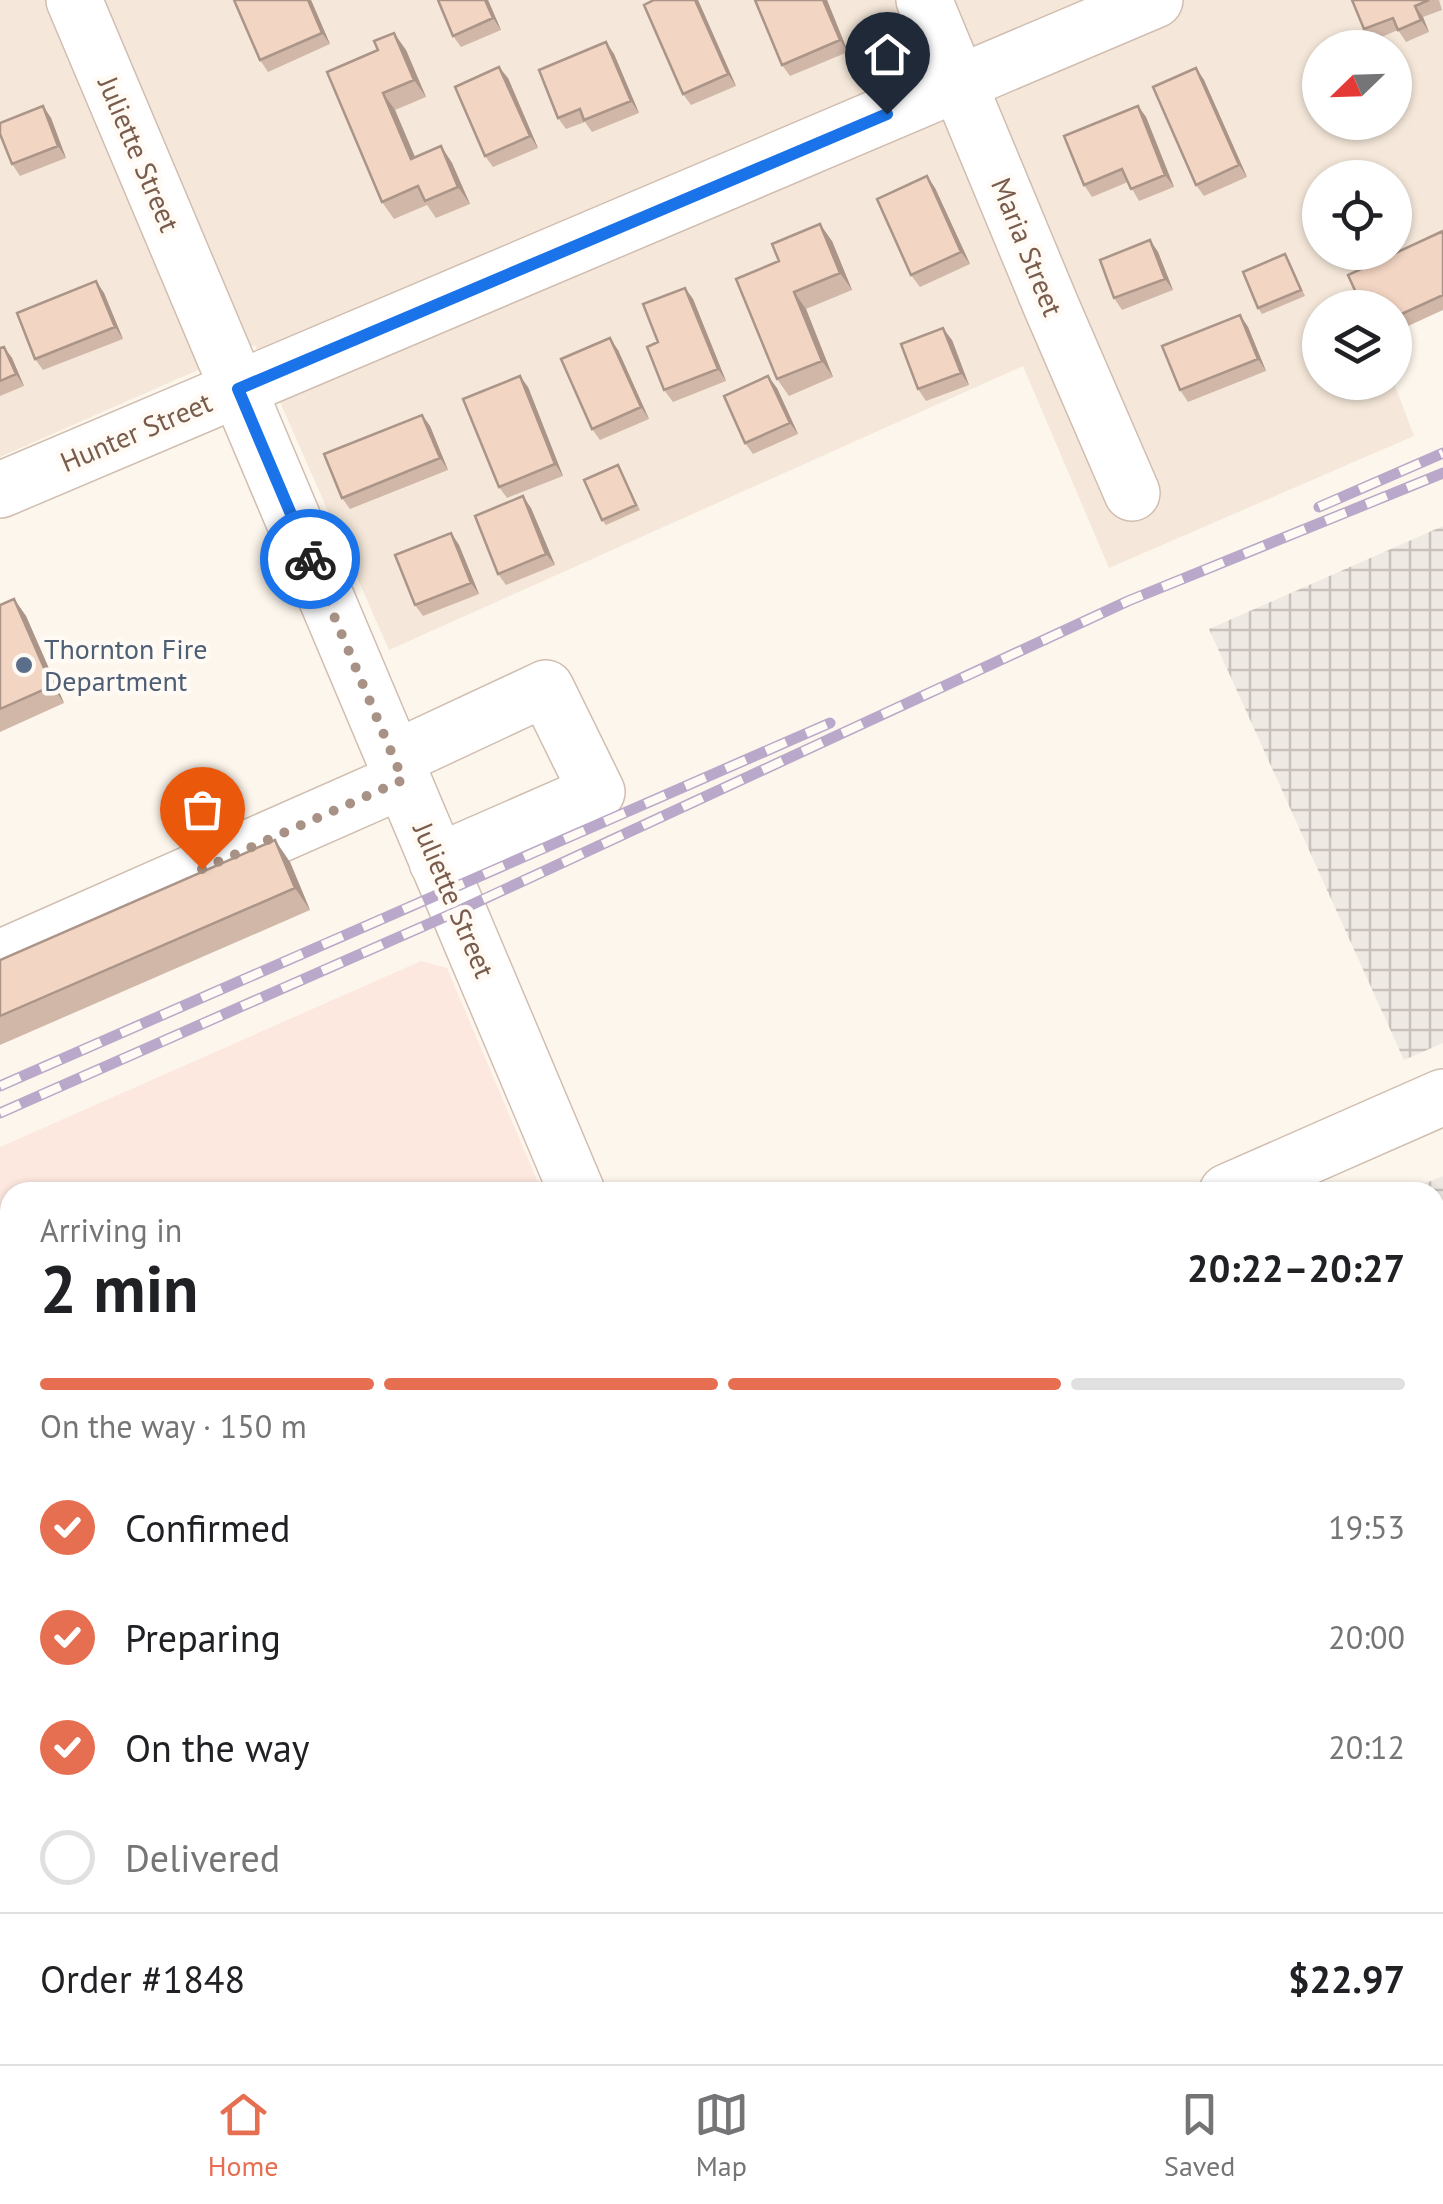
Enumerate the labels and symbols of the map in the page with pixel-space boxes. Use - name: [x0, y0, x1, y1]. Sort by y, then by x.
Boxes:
- pin: [845, 12, 930, 115]
- north arrow: [1302, 30, 1412, 140]
- street label: Juliette Street: [90, 70, 189, 237]
- street label: Maria Street: [983, 172, 1072, 322]
- street label: Hunter Street: [54, 383, 218, 480]
- courier: [260, 509, 360, 609]
- place label: Thornton Fire Department: [44, 630, 207, 699]
- marker: Thornton Fire Department: [13, 654, 35, 676]
- pin: [160, 767, 245, 870]
- street label: Juliette Street: [405, 816, 504, 983]

